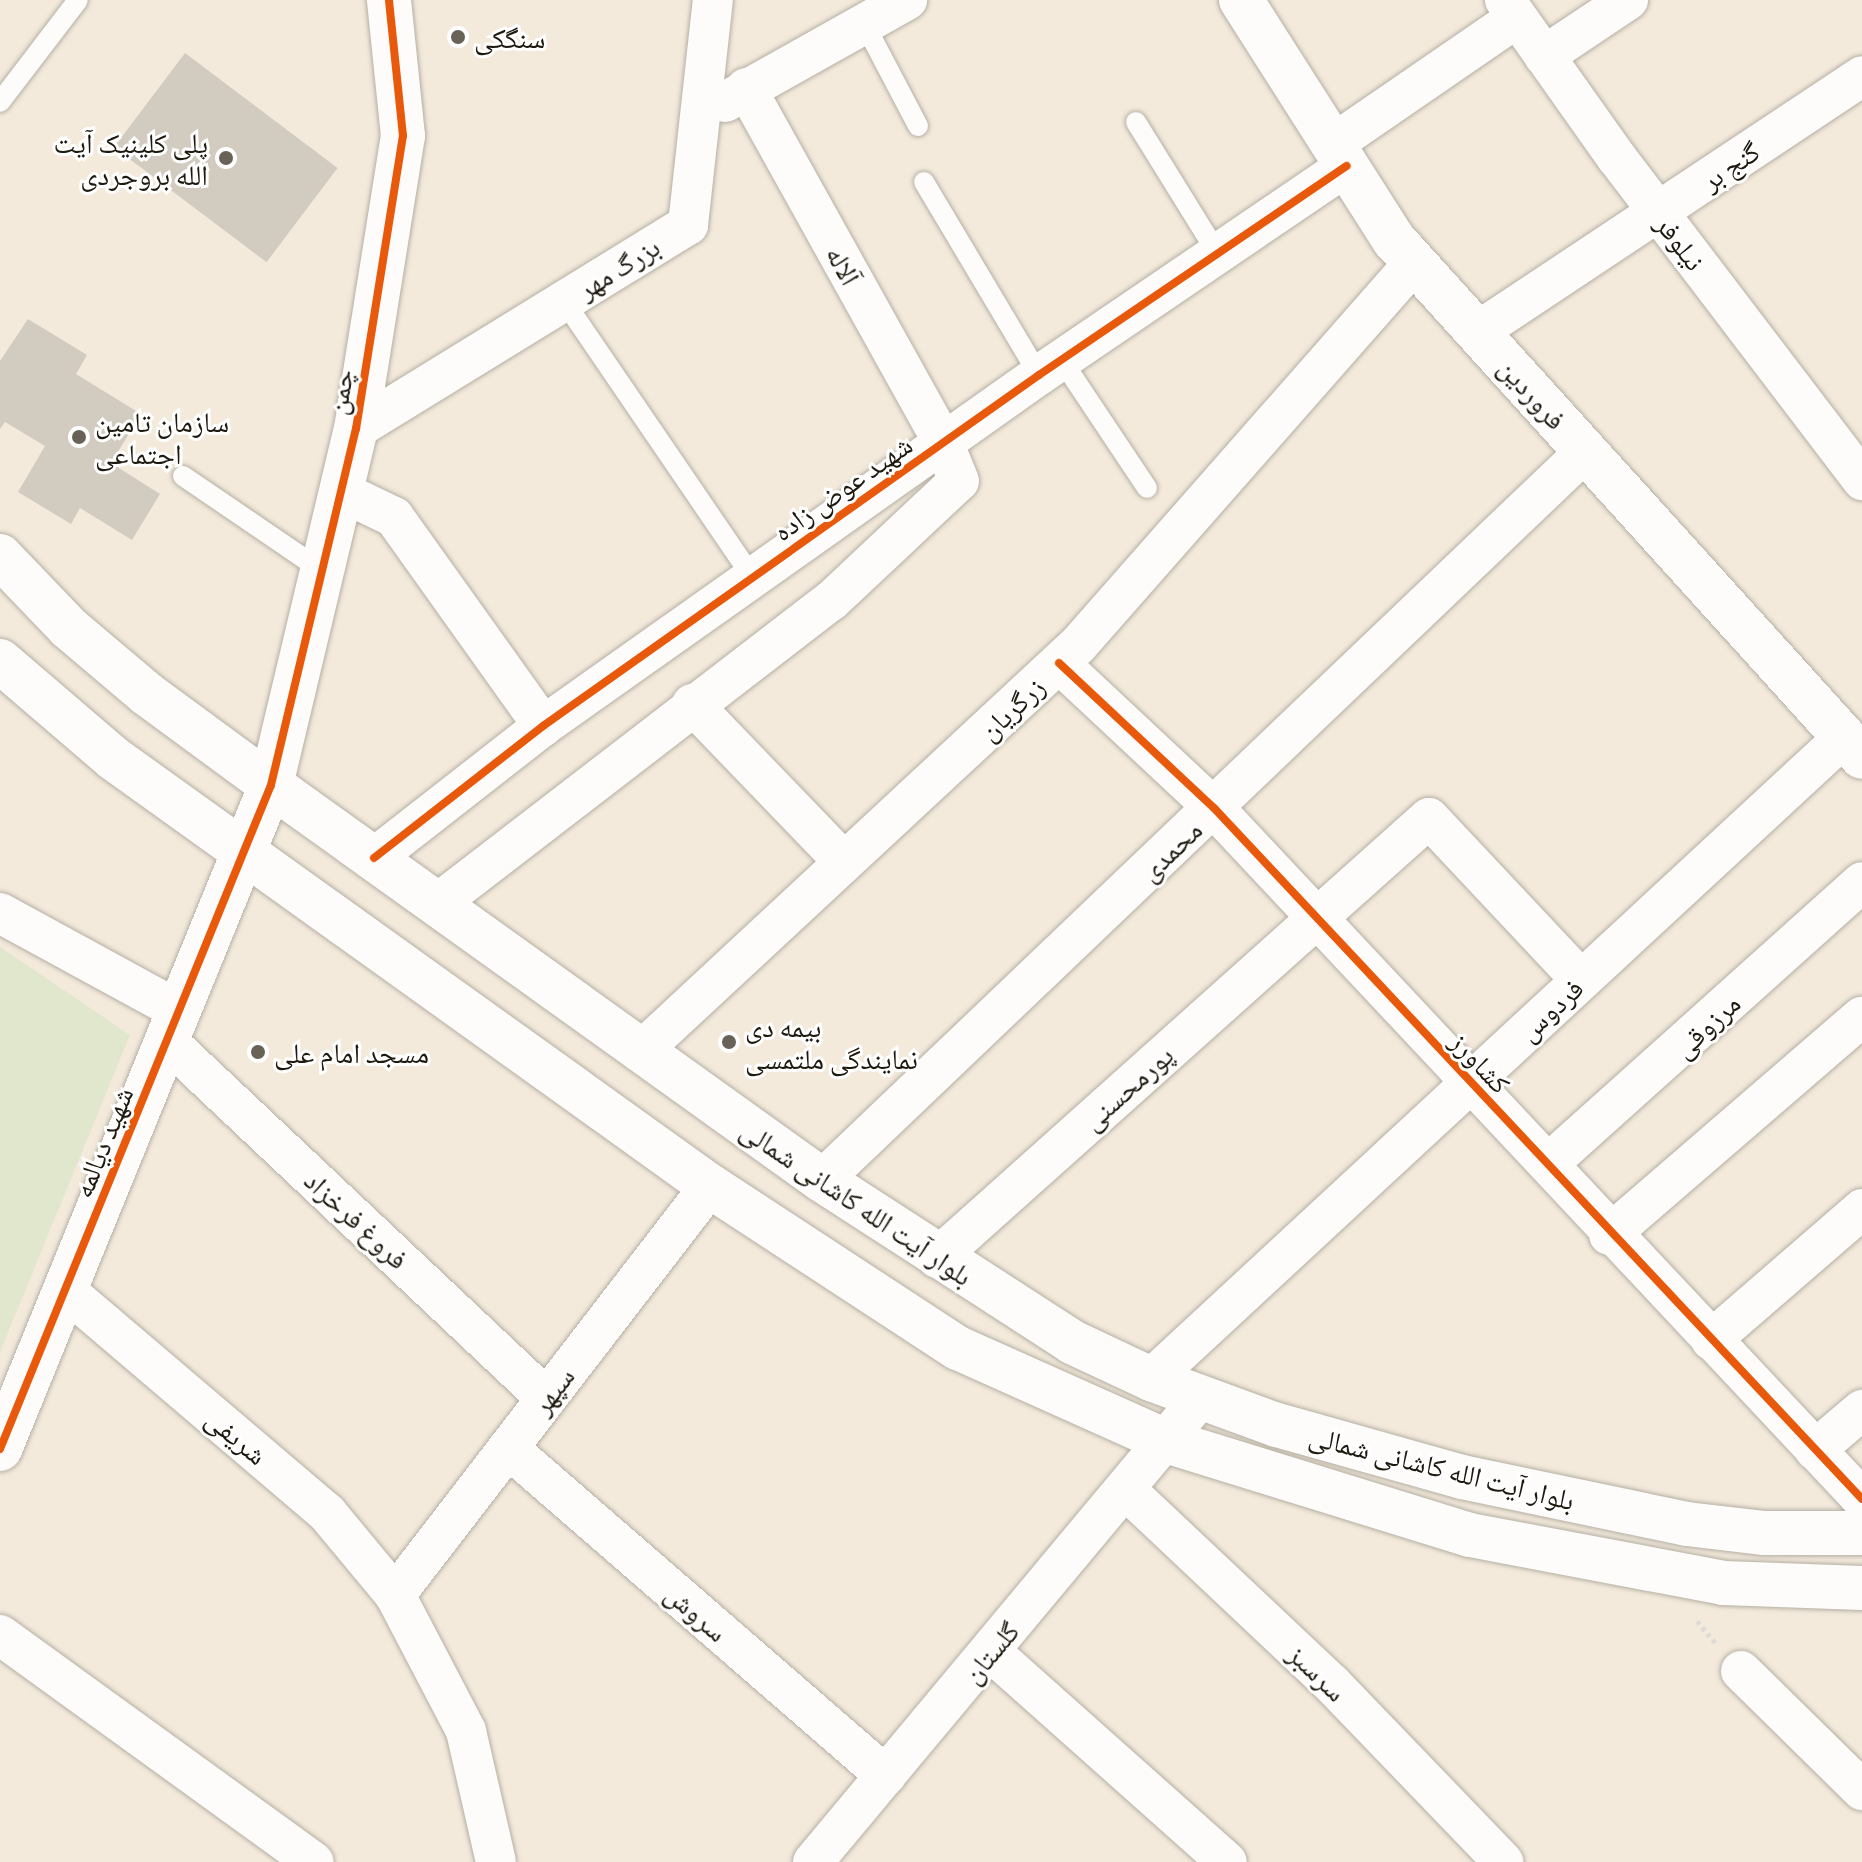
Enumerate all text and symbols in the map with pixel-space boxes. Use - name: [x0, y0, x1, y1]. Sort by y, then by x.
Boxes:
- place label: سنگکی: [474, 20, 546, 54]
- marker: سنگکی: [449, 28, 467, 46]
- place label: پلی کلینیک آیت الله بروجردی: [53, 125, 208, 191]
- street label: گنج بر: [1694, 133, 1766, 197]
- marker: پلی کلینیک آیت الله بروجردی: [215, 147, 237, 169]
- street label: نیلوفر: [1649, 208, 1713, 276]
- street label: بزرگ مهر: [571, 229, 665, 305]
- street label: آلاله: [820, 239, 868, 291]
- street label: فروردین: [1492, 350, 1574, 436]
- street label: چمن: [319, 367, 359, 417]
- place label: سازمان تامین اجتماعی: [95, 404, 229, 470]
- street label: شهید عوض زاده: [766, 427, 918, 547]
- marker: سازمان تامین اجتماعی: [70, 428, 88, 446]
- street label: زرگریان: [971, 669, 1051, 747]
- street label: محمدی: [1132, 812, 1208, 888]
- street label: فردوس: [1511, 971, 1589, 1047]
- street label: مرزوقی: [1666, 986, 1746, 1064]
- place label: بیمه دی نمایندگی ملتمسی: [745, 1009, 918, 1075]
- street label: کشاورز: [1444, 1024, 1518, 1100]
- marker: بیمه دی نمایندگی ملتمسی: [720, 1033, 738, 1051]
- place label: مسجد امام علی: [274, 1035, 429, 1069]
- street label: پورمحسنی: [1075, 1037, 1179, 1137]
- marker: مسجد امام علی: [249, 1043, 267, 1061]
- street label: شهید دیالمه: [65, 1082, 139, 1202]
- street label: بلوار آیت الله کاشانی شمالی: [735, 1112, 979, 1292]
- street label: فروغ فرخزاد: [298, 1163, 416, 1275]
- street label: سپهر: [523, 1360, 581, 1420]
- street label: شریفی: [200, 1401, 274, 1471]
- street label: بلوار آیت الله کاشانی شمالی: [1306, 1418, 1578, 1516]
- street label: سروش: [659, 1576, 735, 1648]
- street label: گلستان: [954, 1614, 1026, 1690]
- street label: سرسبز: [1282, 1636, 1354, 1708]

